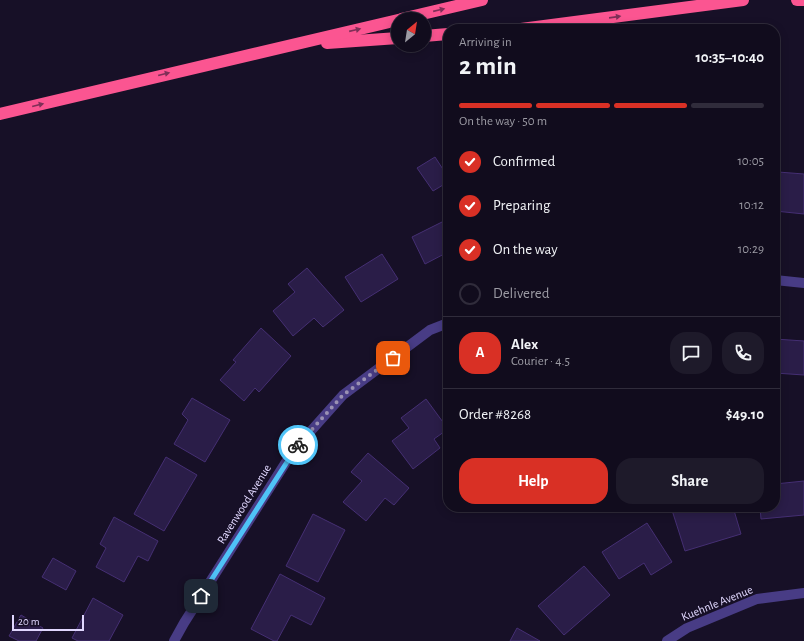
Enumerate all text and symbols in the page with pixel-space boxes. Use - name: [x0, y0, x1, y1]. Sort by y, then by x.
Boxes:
- one-way arrow: [433, 7, 445, 13]
- north arrow: [391, 12, 431, 52]
- map controls: [391, 12, 431, 52]
- one-way arrow: [609, 14, 621, 20]
- one-way arrow: [349, 26, 361, 32]
- text: Arriving in: [459, 36, 512, 49]
- text: 10:35–10:40: [695, 50, 764, 65]
- text: 2 min: [459, 53, 517, 79]
- one-way arrow: [158, 71, 170, 77]
- one-way arrow: [32, 102, 44, 108]
- text: On the way · 50 m: [459, 115, 547, 128]
- icon: check: [459, 151, 481, 173]
- text: Confirmed: [493, 154, 555, 169]
- text: 10:05: [737, 155, 764, 168]
- icon: check: [459, 195, 481, 217]
- text: Preparing: [493, 198, 550, 213]
- text: 10:12: [739, 199, 764, 212]
- icon: check: [459, 239, 481, 261]
- text: On the way: [493, 242, 558, 257]
- text: 10:29: [738, 243, 764, 256]
- text: Delivered: [493, 286, 550, 301]
- button: chat: [670, 332, 712, 374]
- button: phone: [722, 332, 764, 374]
- text: Alex: [511, 337, 538, 352]
- pin: [376, 341, 410, 375]
- text: A: [475, 345, 485, 360]
- icon: bag: [382, 347, 404, 369]
- text: Courier · 4.5: [511, 355, 570, 368]
- text: Order #8268: [459, 407, 531, 422]
- text: $49.10: [726, 407, 764, 422]
- courier: [278, 425, 318, 465]
- icon: bike: [287, 434, 309, 456]
- button: Help: [459, 458, 608, 504]
- button: Share: [616, 458, 764, 504]
- street label: Ravenwood Avenue: [215, 462, 273, 546]
- pin: [184, 579, 218, 613]
- street label: Kuehnle Avenue: [680, 583, 754, 623]
- icon: home: [190, 585, 212, 607]
- scale bar: [12, 613, 84, 632]
- text: 20 m: [18, 616, 39, 627]

